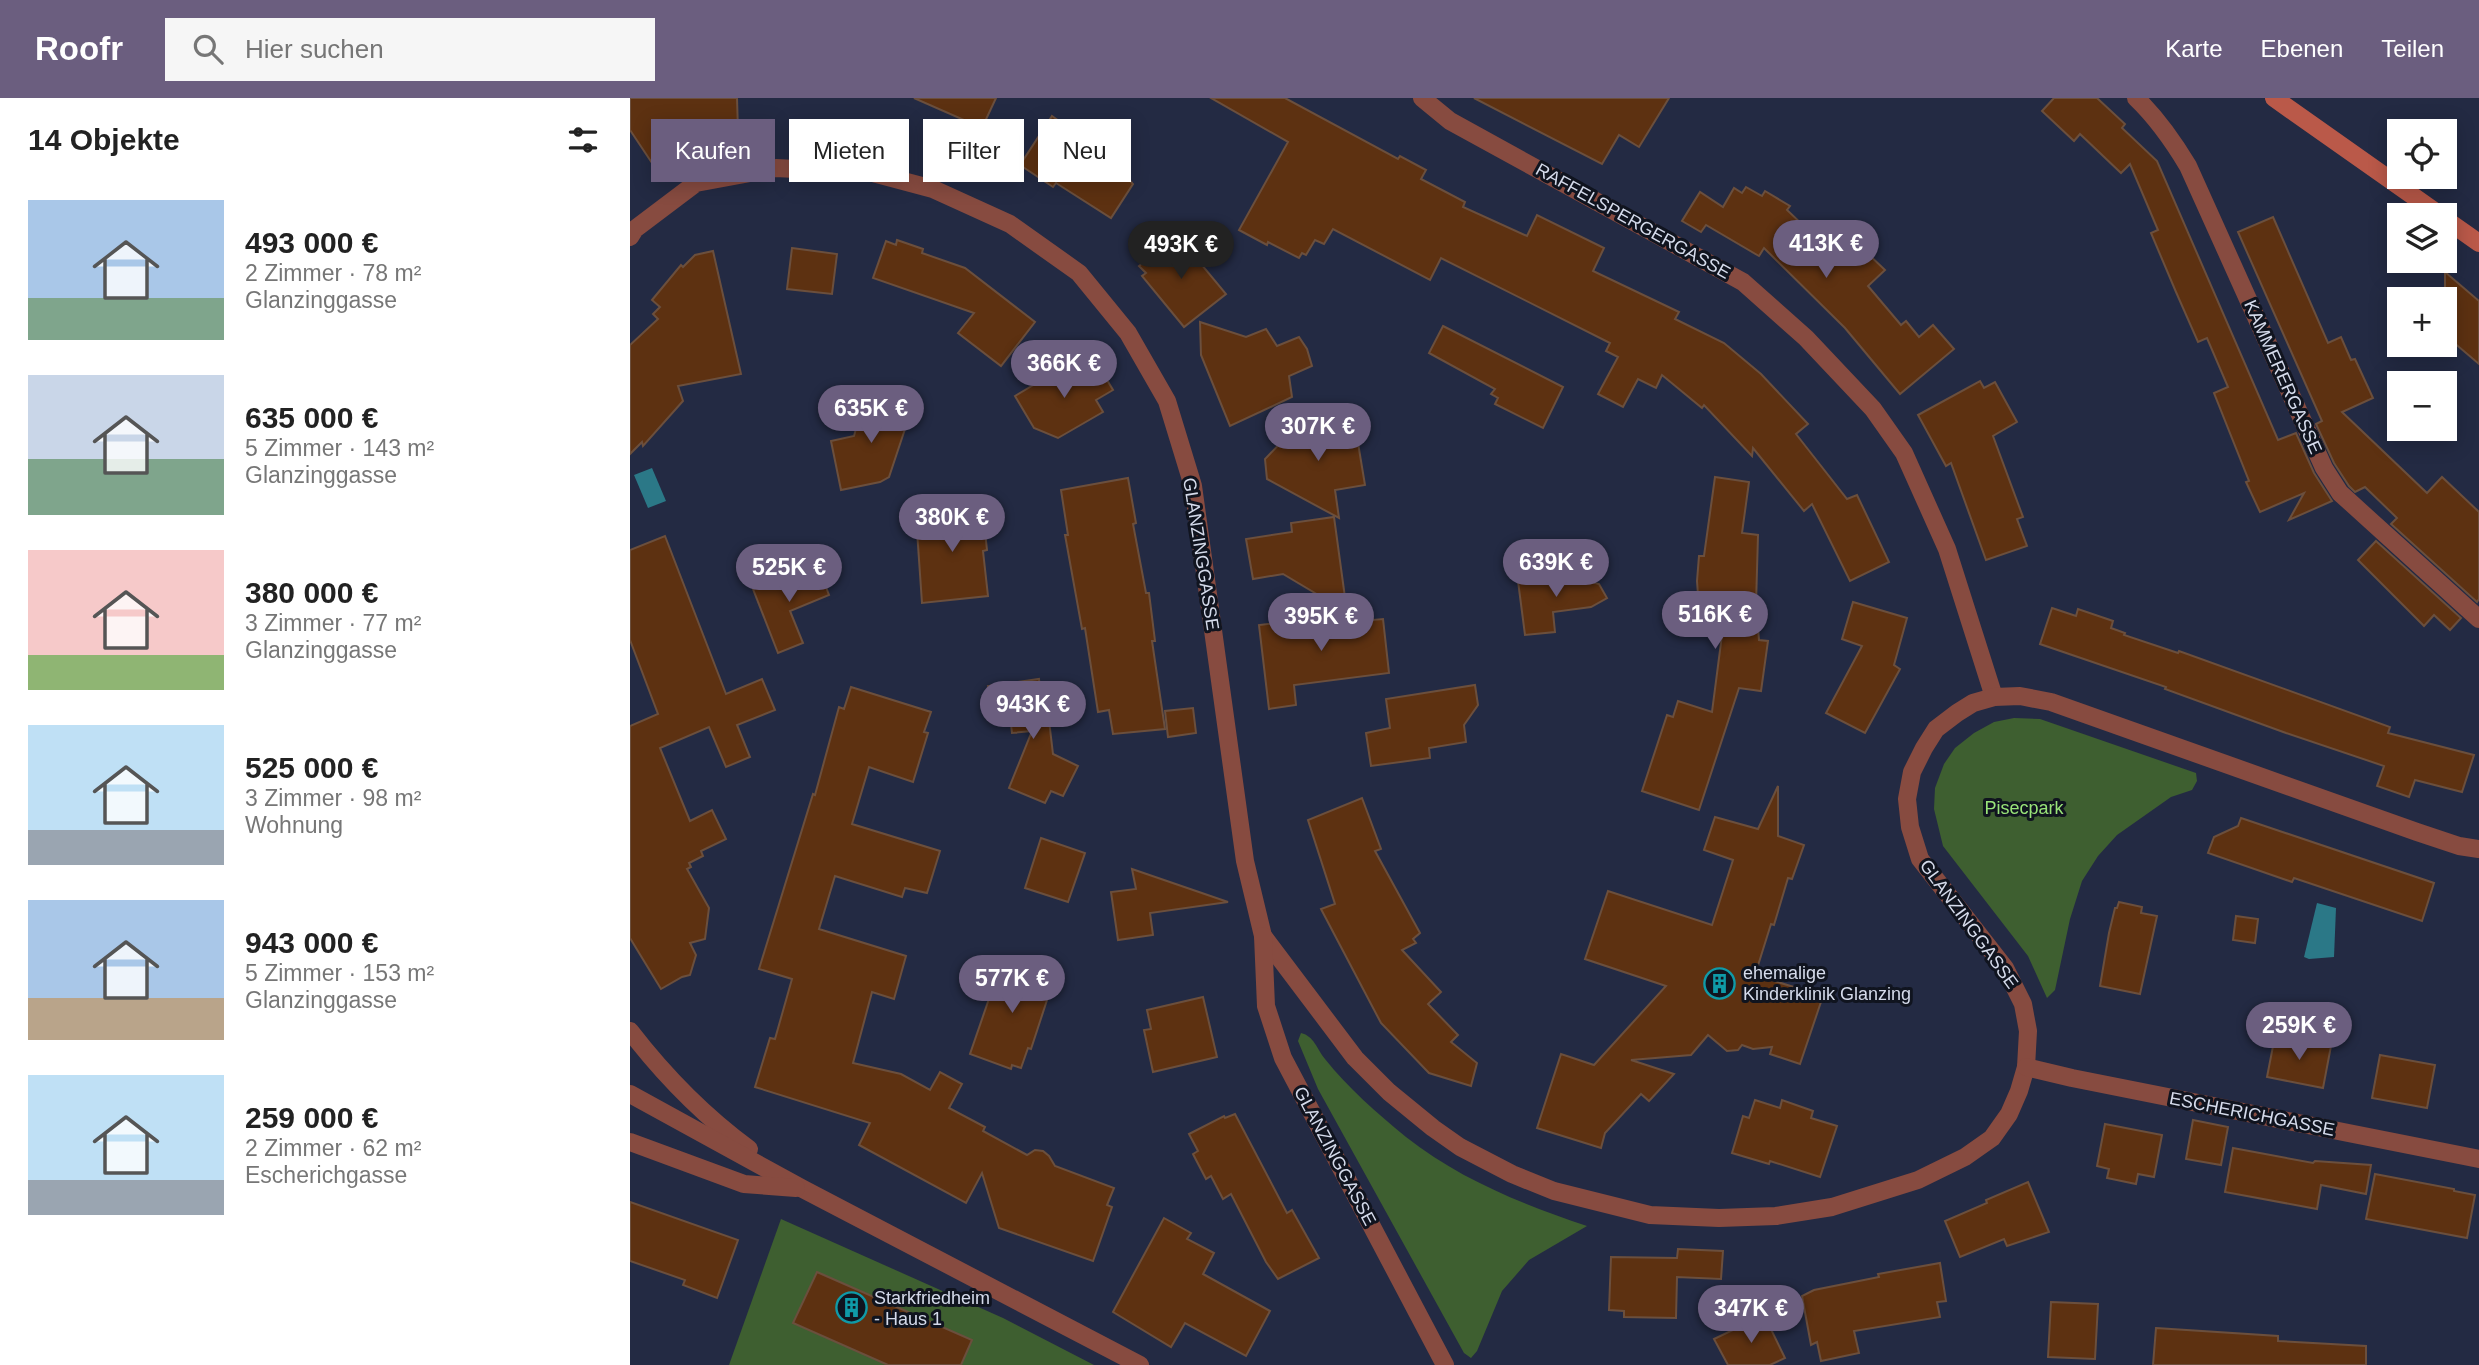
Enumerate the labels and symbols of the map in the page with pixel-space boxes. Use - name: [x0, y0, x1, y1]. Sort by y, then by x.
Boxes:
- street label: RAFFELSPERGERGASSE: [1532, 159, 1734, 283]
- pin: 413K €: [1769, 220, 1883, 280]
- pin: 493K €: [1124, 222, 1238, 281]
- street label: KAMMERERGASSE: [2240, 297, 2326, 457]
- pin: 366K €: [1007, 341, 1121, 400]
- pin: 635K €: [814, 386, 928, 445]
- pin: 307K €: [1261, 404, 1375, 463]
- street label: GLANZINGGASSE: [1179, 476, 1223, 632]
- pin: 380K €: [895, 494, 1009, 554]
- pin: 639K €: [1499, 540, 1613, 599]
- pin: 525K €: [732, 545, 846, 604]
- pin: 516K €: [1658, 592, 1772, 651]
- pin: 395K €: [1264, 594, 1378, 653]
- pin: 943K €: [976, 682, 1090, 741]
- park label: Pisecpark: [1984, 798, 2065, 818]
- street label: GLANZINGGASSE: [1916, 856, 2022, 992]
- pin: 577K €: [955, 956, 1069, 1015]
- place label: ehemalige Kinderklinik Glanzing: [1743, 963, 1911, 1004]
- building icon: ehemalige Kinderklinik Glanzing: [1703, 966, 1737, 1000]
- pin: 259K €: [2242, 1002, 2356, 1062]
- street label: GLANZINGGASSE: [1290, 1083, 1380, 1229]
- street label: ESCHERICHGASSE: [2168, 1088, 2336, 1140]
- pin: 347K €: [1694, 1286, 1808, 1345]
- place label: Starkfriedheim - Haus 1: [874, 1288, 990, 1329]
- building icon: Starkfriedheim - Haus 1: [834, 1291, 868, 1325]

